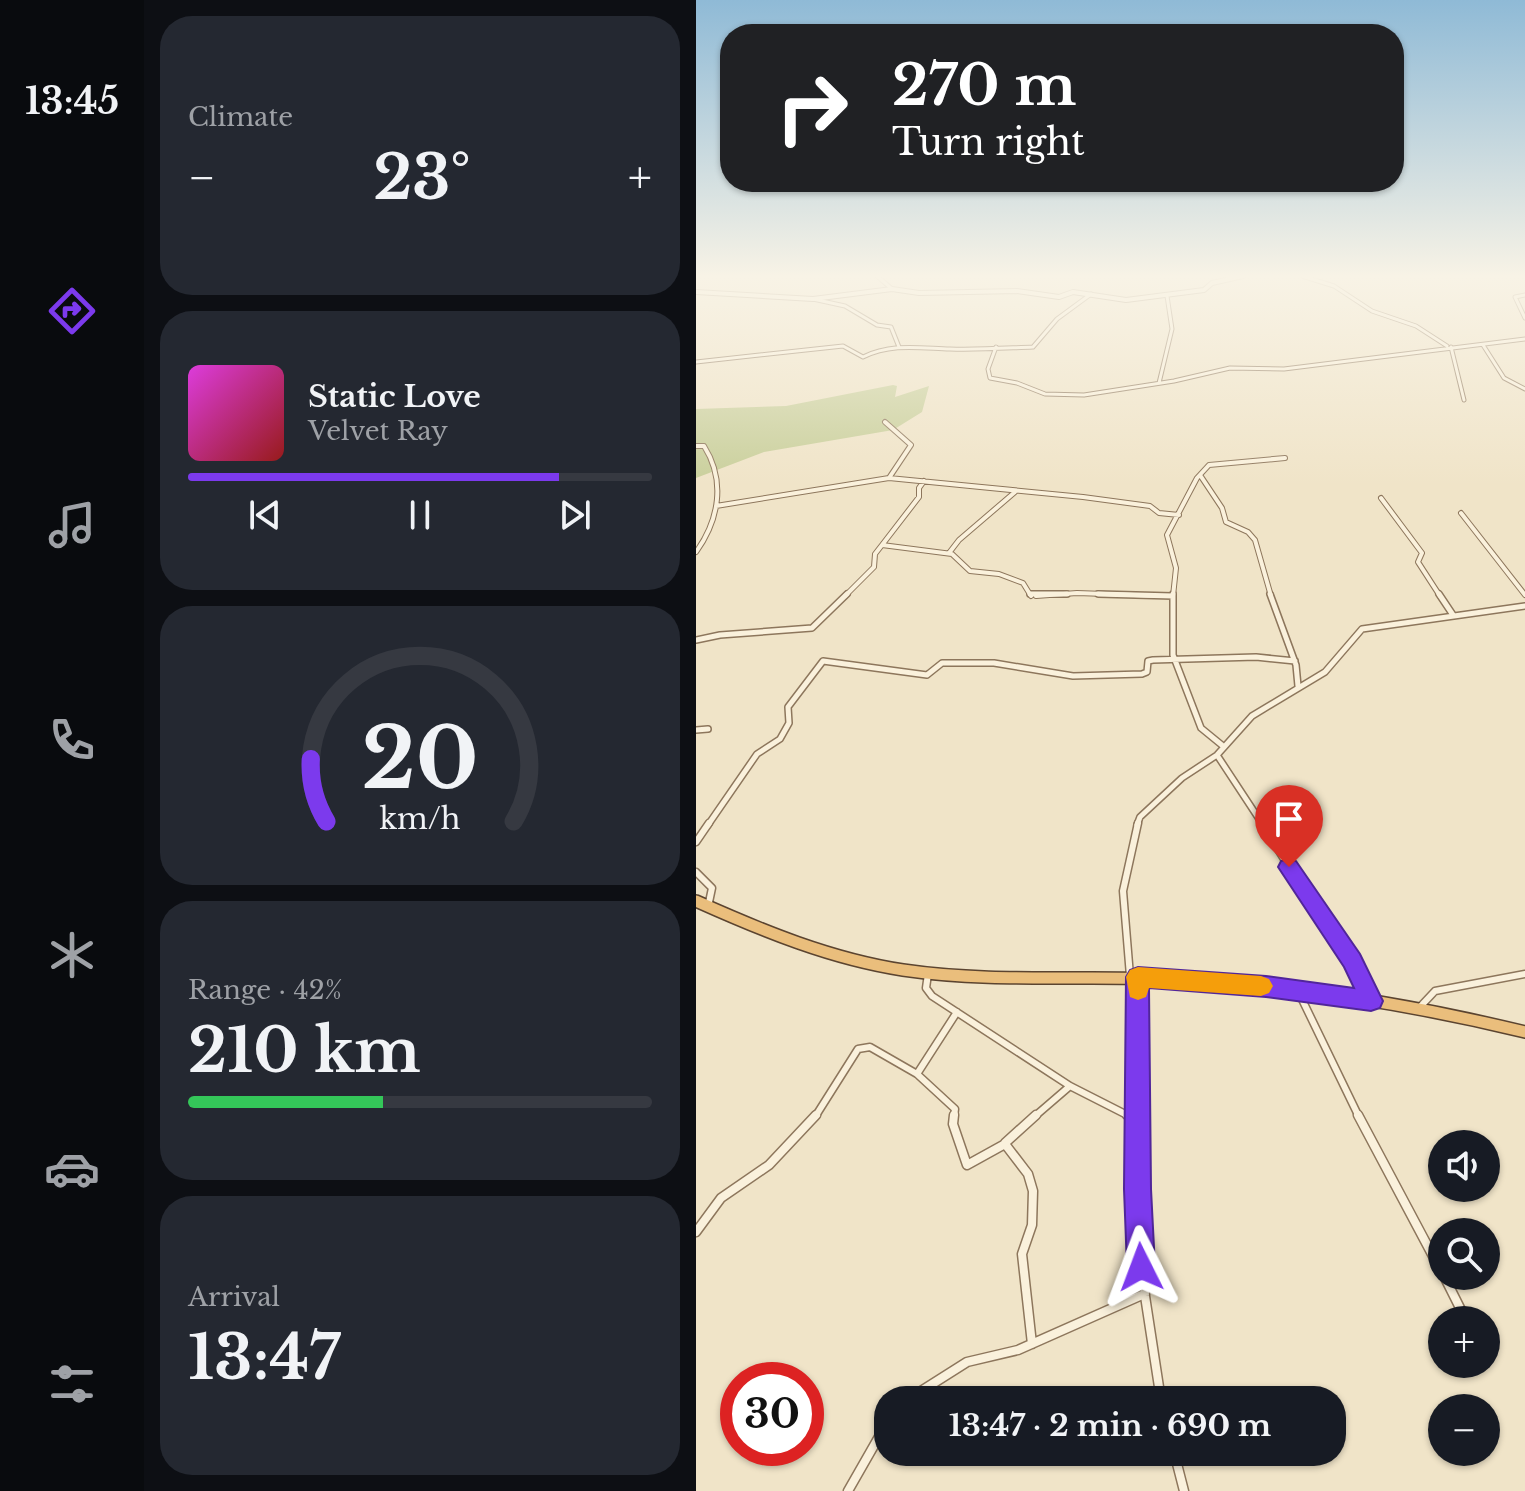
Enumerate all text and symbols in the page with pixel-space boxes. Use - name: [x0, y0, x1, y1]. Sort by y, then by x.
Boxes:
- text: 270 m: [892, 51, 1076, 120]
- icon: right: [760, 56, 864, 160]
- text: 13:45: [25, 79, 119, 124]
- text: Climate: [188, 101, 293, 133]
- text: Turn right: [892, 120, 1085, 165]
- text: 23°: [373, 141, 471, 215]
- text: −: [188, 150, 216, 205]
- text: +: [628, 150, 652, 205]
- icon: directions: [44, 283, 100, 339]
- text: Static Love: [308, 378, 481, 415]
- text: Velvet Ray: [308, 415, 448, 447]
- icon: previous: [243, 493, 287, 537]
- icon: pause: [398, 493, 442, 537]
- icon: next: [553, 493, 597, 537]
- icon: music: [44, 497, 100, 553]
- text: 20: [362, 706, 478, 809]
- icon: phone: [44, 712, 100, 768]
- pin: [1255, 785, 1323, 867]
- icon: arrive: [1267, 797, 1311, 841]
- text: km/h: [379, 801, 461, 837]
- icon: climate: [44, 927, 100, 983]
- text: Range · 42%: [188, 974, 342, 1006]
- text: 210 km: [188, 1014, 421, 1088]
- map controls: [1428, 1130, 1500, 1466]
- button: sound: [1428, 1130, 1500, 1202]
- icon: car: [44, 1141, 100, 1197]
- button: search: [1428, 1218, 1500, 1290]
- position arrow: [1099, 1225, 1183, 1309]
- text: Arrival: [188, 1281, 280, 1313]
- button: +: [1428, 1306, 1500, 1378]
- text: 13:47: [188, 1321, 340, 1395]
- icon: filters: [44, 1356, 100, 1412]
- speed limit sign: 30: [720, 1362, 824, 1466]
- button: −: [1428, 1394, 1500, 1466]
- text: 13:47 · 2 min · 690 m: [949, 1407, 1271, 1444]

